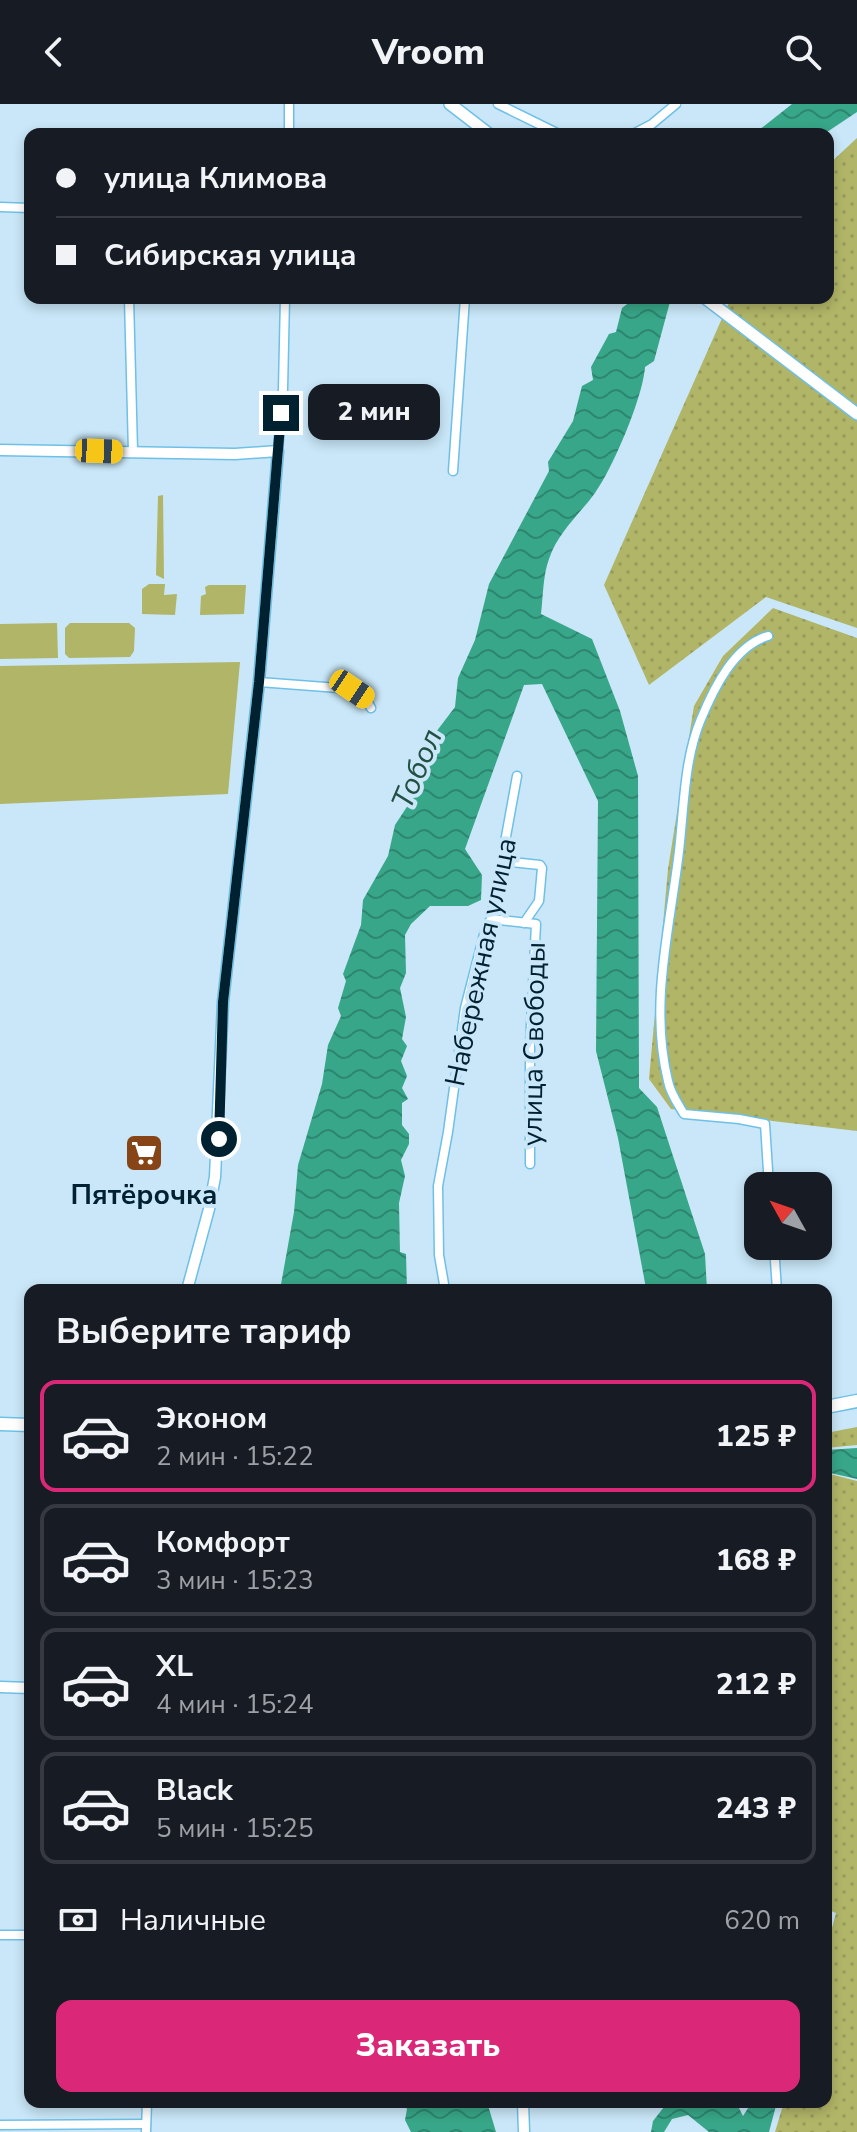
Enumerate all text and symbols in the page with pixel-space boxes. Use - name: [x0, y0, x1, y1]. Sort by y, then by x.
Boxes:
- text: Vroom: [372, 28, 485, 77]
- icon: back: [32, 30, 76, 74]
- icon: search: [781, 30, 825, 74]
- text: улица Климова: [104, 158, 327, 199]
- text: Сибирская улица: [104, 235, 357, 276]
- callout: 2 мин: [309, 385, 441, 441]
- text: 2 мин: [337, 394, 411, 429]
- route end: [263, 395, 299, 431]
- car: [75, 438, 123, 464]
- car: [325, 666, 379, 712]
- water label: Тобол: [382, 723, 453, 816]
- street label: Набережная улица: [436, 834, 526, 1090]
- street label: улица Свободы: [513, 942, 555, 1146]
- route start: [201, 1121, 237, 1157]
- supermarket icon: Пятёрочка: [123, 1132, 165, 1174]
- north arrow: [744, 1172, 832, 1260]
- map controls: [744, 1172, 832, 1260]
- place label: Пятёрочка: [70, 1176, 218, 1214]
- text: Выберите тариф: [56, 1307, 352, 1356]
- text: Эконом: [156, 1398, 267, 1439]
- icon: car: [60, 1400, 132, 1472]
- text: 125 ₽: [716, 1416, 796, 1457]
- text: 2 мин · 15:22: [156, 1439, 313, 1474]
- text: Комфорт: [156, 1522, 290, 1563]
- icon: car: [60, 1524, 132, 1596]
- text: 168 ₽: [716, 1540, 796, 1581]
- text: 3 мин · 15:23: [156, 1563, 313, 1598]
- text: XL: [156, 1646, 193, 1687]
- icon: car: [60, 1648, 132, 1720]
- text: 212 ₽: [716, 1664, 796, 1705]
- text: 4 мин · 15:24: [156, 1687, 313, 1722]
- text: Black: [156, 1770, 233, 1811]
- icon: car: [60, 1772, 132, 1844]
- text: 243 ₽: [716, 1788, 796, 1829]
- text: 5 мин · 15:25: [156, 1811, 313, 1846]
- icon: cash: [56, 1898, 100, 1942]
- text: Наличные: [120, 1900, 266, 1941]
- text: 620 m: [724, 1903, 800, 1938]
- button: Заказать: [56, 2000, 800, 2092]

